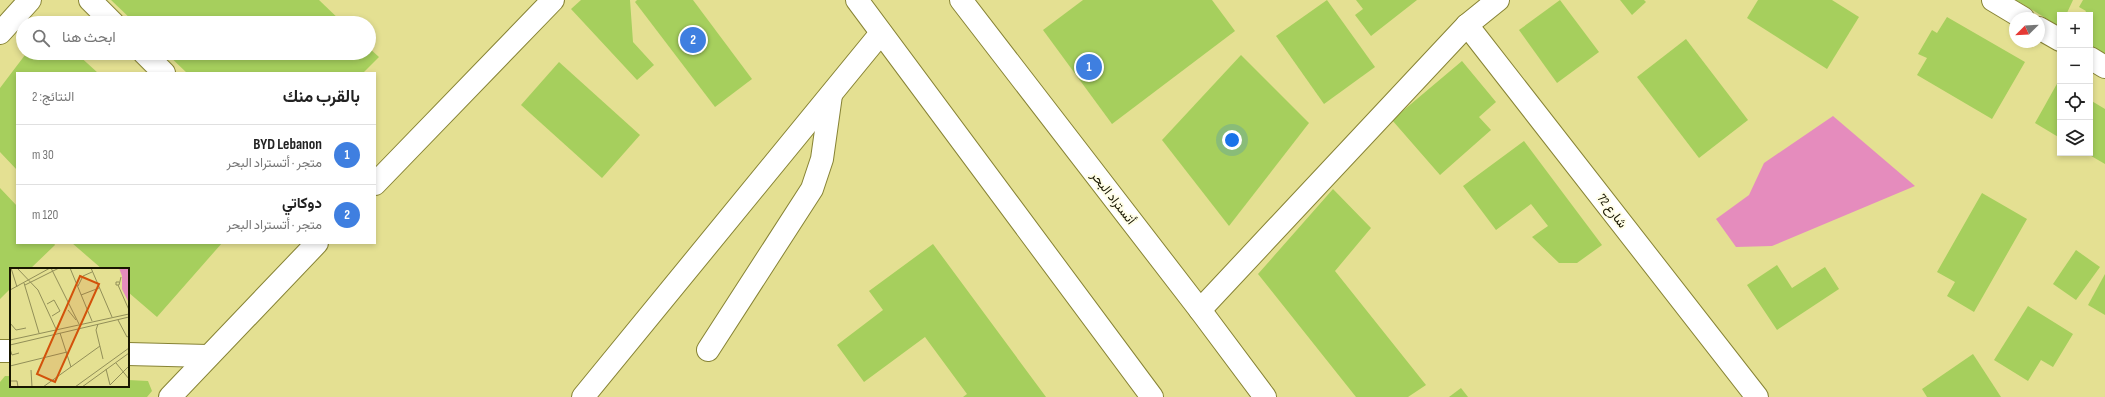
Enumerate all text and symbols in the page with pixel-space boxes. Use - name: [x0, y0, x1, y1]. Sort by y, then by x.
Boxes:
- north arrow: [2009, 12, 2045, 48]
- map controls: [2057, 12, 2093, 156]
- button: +: [2057, 12, 2093, 48]
- search box: [16, 16, 376, 60]
- pin: 2: [680, 25, 706, 55]
- icon: search: [30, 27, 52, 49]
- text: ابحث هنا: [62, 28, 116, 47]
- button: −: [2057, 48, 2093, 84]
- pin: 1: [1076, 52, 1102, 82]
- button: locate: [2057, 84, 2093, 120]
- text: بالقرب منك: [283, 87, 360, 107]
- text: النتائج: 2: [32, 89, 74, 105]
- button: layers: [2057, 120, 2093, 156]
- your location: [1222, 130, 1242, 150]
- text: BYD Lebanon: [253, 135, 322, 154]
- text: 30 m: [32, 147, 54, 163]
- text: 1: [344, 147, 350, 163]
- text: متجر · أتستراد البحر: [227, 155, 322, 171]
- street label: أتستراد البحر: [1087, 167, 1139, 228]
- street label: شارع 72: [1593, 191, 1630, 232]
- text: دوكاتي: [282, 194, 322, 213]
- text: 120 m: [32, 207, 58, 223]
- text: 2: [344, 207, 350, 223]
- text: متجر · أتستراد البحر: [227, 217, 322, 233]
- inset map: [10, 268, 129, 387]

